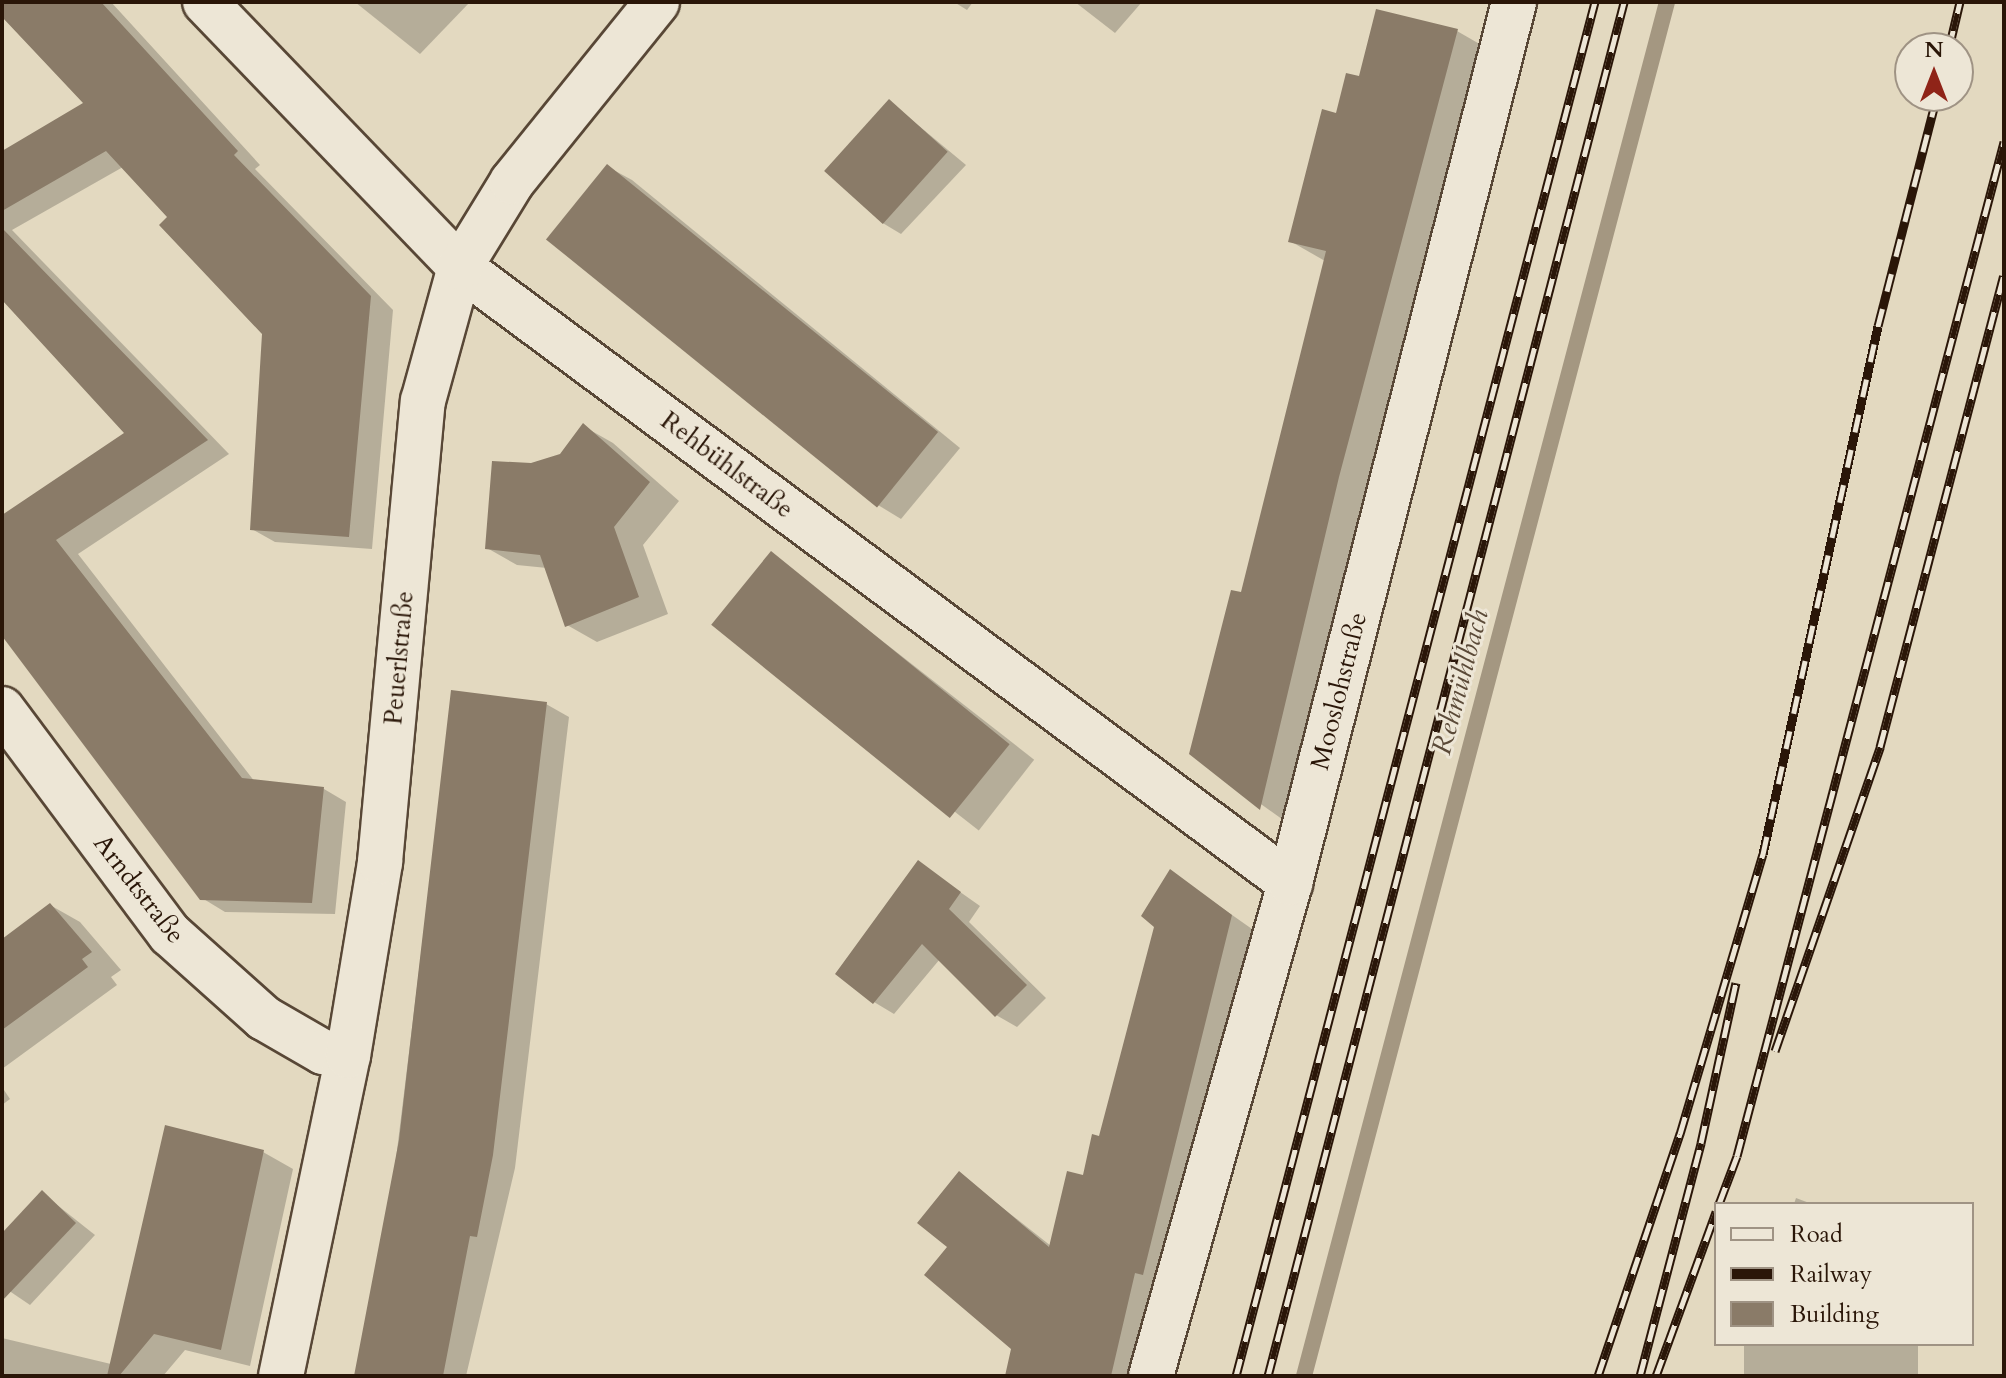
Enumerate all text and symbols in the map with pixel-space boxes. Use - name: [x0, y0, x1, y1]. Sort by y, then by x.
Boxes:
- north arrow: [1894, 32, 1974, 112]
- text: N: [1924, 35, 1944, 65]
- street label: Rehbühlstraße: [654, 405, 800, 525]
- street label: Peuerlstraße: [378, 590, 420, 726]
- water label: Rehmühlbach: [1424, 606, 1496, 758]
- street label: Mooslohstraße: [1304, 609, 1374, 773]
- street label: Arndtstraße: [87, 828, 191, 950]
- legend: [1714, 1202, 1974, 1346]
- text: Road: [1790, 1218, 1843, 1251]
- text: Railway: [1790, 1258, 1872, 1291]
- text: Building: [1790, 1298, 1879, 1331]

